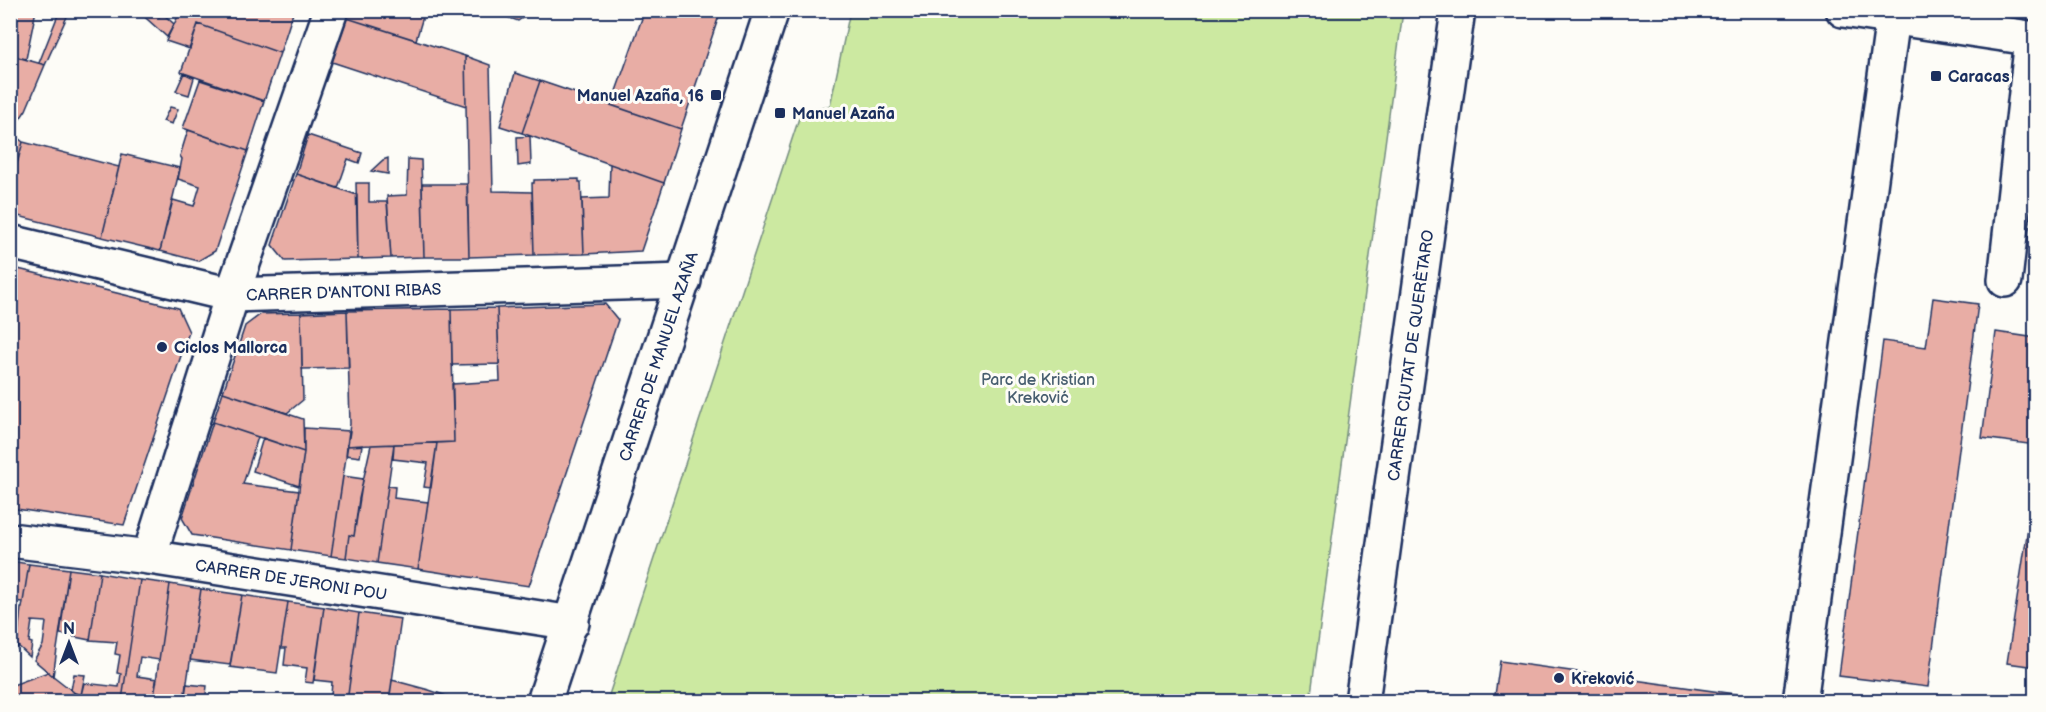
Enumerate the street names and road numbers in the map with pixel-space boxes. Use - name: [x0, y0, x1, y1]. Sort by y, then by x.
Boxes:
- street label: CARRER CIUTAT DE QUERÈTARO: [1385, 229, 1438, 482]
- street label: CARRER DE MANUEL AZAÑA: [616, 249, 703, 464]
- street label: CARRER D'ANTONI RIBAS: [246, 281, 442, 306]
- street label: CARRER DE JERONI POU: [194, 556, 388, 605]

